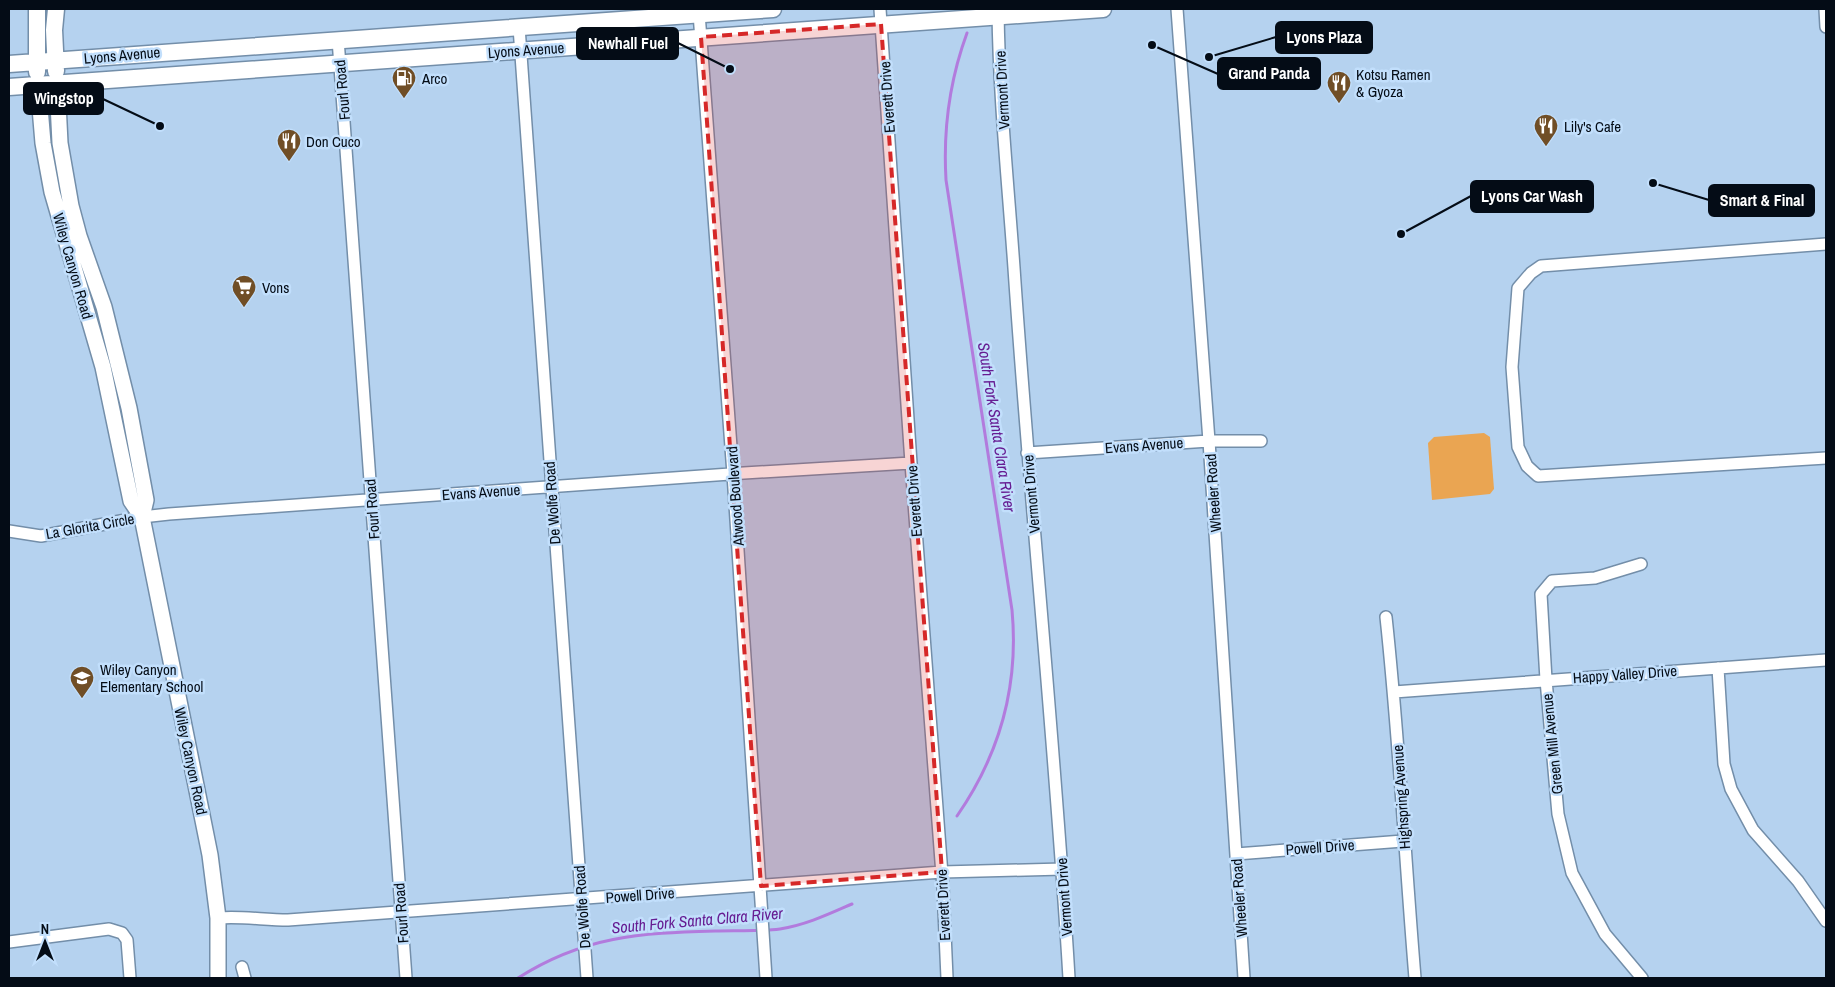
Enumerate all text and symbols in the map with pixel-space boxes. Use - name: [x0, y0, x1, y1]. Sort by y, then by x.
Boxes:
- callout: Lyons Plaza: [1276, 22, 1372, 53]
- text: Lyons Plaza: [1286, 26, 1362, 48]
- callout: Newhall Fuel: [577, 28, 678, 59]
- text: Newhall Fuel: [588, 32, 668, 54]
- street label: Lyons Avenue: [487, 37, 565, 63]
- street label: Lyons Avenue: [83, 41, 161, 69]
- street label: Vermont Drive: [989, 50, 1015, 130]
- callout: Grand Panda: [1218, 58, 1320, 89]
- street label: Fourl Road: [329, 59, 355, 121]
- street label: Everett Drive: [874, 60, 900, 134]
- text: Grand Panda: [1228, 62, 1311, 84]
- place label: Kotsu Ramen & Gyoza: [1356, 64, 1431, 102]
- fuel station icon: Arco: [391, 65, 417, 99]
- place label: Arco: [421, 68, 447, 89]
- restaurant icon: Kotsu Ramen & Gyoza: [1326, 70, 1352, 104]
- callout: Wingstop: [24, 83, 103, 114]
- text: Wingstop: [34, 87, 94, 109]
- restaurant icon: Lily's Cafe: [1533, 113, 1559, 147]
- place label: Lily's Cafe: [1564, 116, 1621, 137]
- restaurant icon: Don Cuco: [276, 128, 302, 162]
- place label: Don Cuco: [306, 131, 361, 152]
- callout: Lyons Car Wash: [1471, 181, 1593, 212]
- text: Lyons Car Wash: [1481, 185, 1583, 207]
- callout: Smart & Final: [1709, 185, 1814, 216]
- text: Smart & Final: [1720, 189, 1804, 211]
- street label: Wiley Canyon Road: [48, 211, 98, 321]
- supermarket icon: Vons: [231, 274, 257, 308]
- place label: Vons: [262, 277, 289, 298]
- water label: South Fork Santa Clara River: [973, 341, 1021, 514]
- street label: Evans Avenue: [1104, 432, 1184, 458]
- street label: Atwood Boulevard: [721, 445, 749, 548]
- street label: Wheeler Road: [1200, 453, 1226, 533]
- street label: Vermont Drive: [1017, 454, 1045, 534]
- street label: De Wolfe Road: [539, 461, 565, 545]
- street label: Everett Drive: [901, 464, 927, 538]
- street label: Fourl Road: [359, 478, 385, 540]
- street label: Evans Avenue: [441, 479, 521, 505]
- street label: La Glorita Circle: [44, 508, 136, 544]
- place label: Wiley Canyon Elementary School: [100, 659, 203, 697]
- street label: Happy Valley Drive: [1572, 660, 1678, 688]
- school or university icon: Wiley Canyon Elementary School: [69, 665, 95, 699]
- street label: Green Mill Avenue: [1536, 693, 1568, 795]
- street label: Wiley Canyon Road: [169, 705, 213, 817]
- street label: Highspring Avenue: [1387, 744, 1415, 850]
- street label: Powell Drive: [1285, 834, 1355, 860]
- street label: Vermont Drive: [1051, 857, 1077, 937]
- street label: Wheeler Road: [1226, 858, 1252, 938]
- street label: De Wolfe Road: [569, 865, 595, 949]
- street label: Everett Drive: [931, 868, 955, 941]
- street label: Fourl Road: [388, 882, 414, 944]
- street label: Powell Drive: [605, 882, 675, 908]
- water label: South Fork Santa Clara River: [611, 902, 784, 938]
- north arrow: [20, 917, 70, 967]
- text: N: [41, 920, 49, 938]

